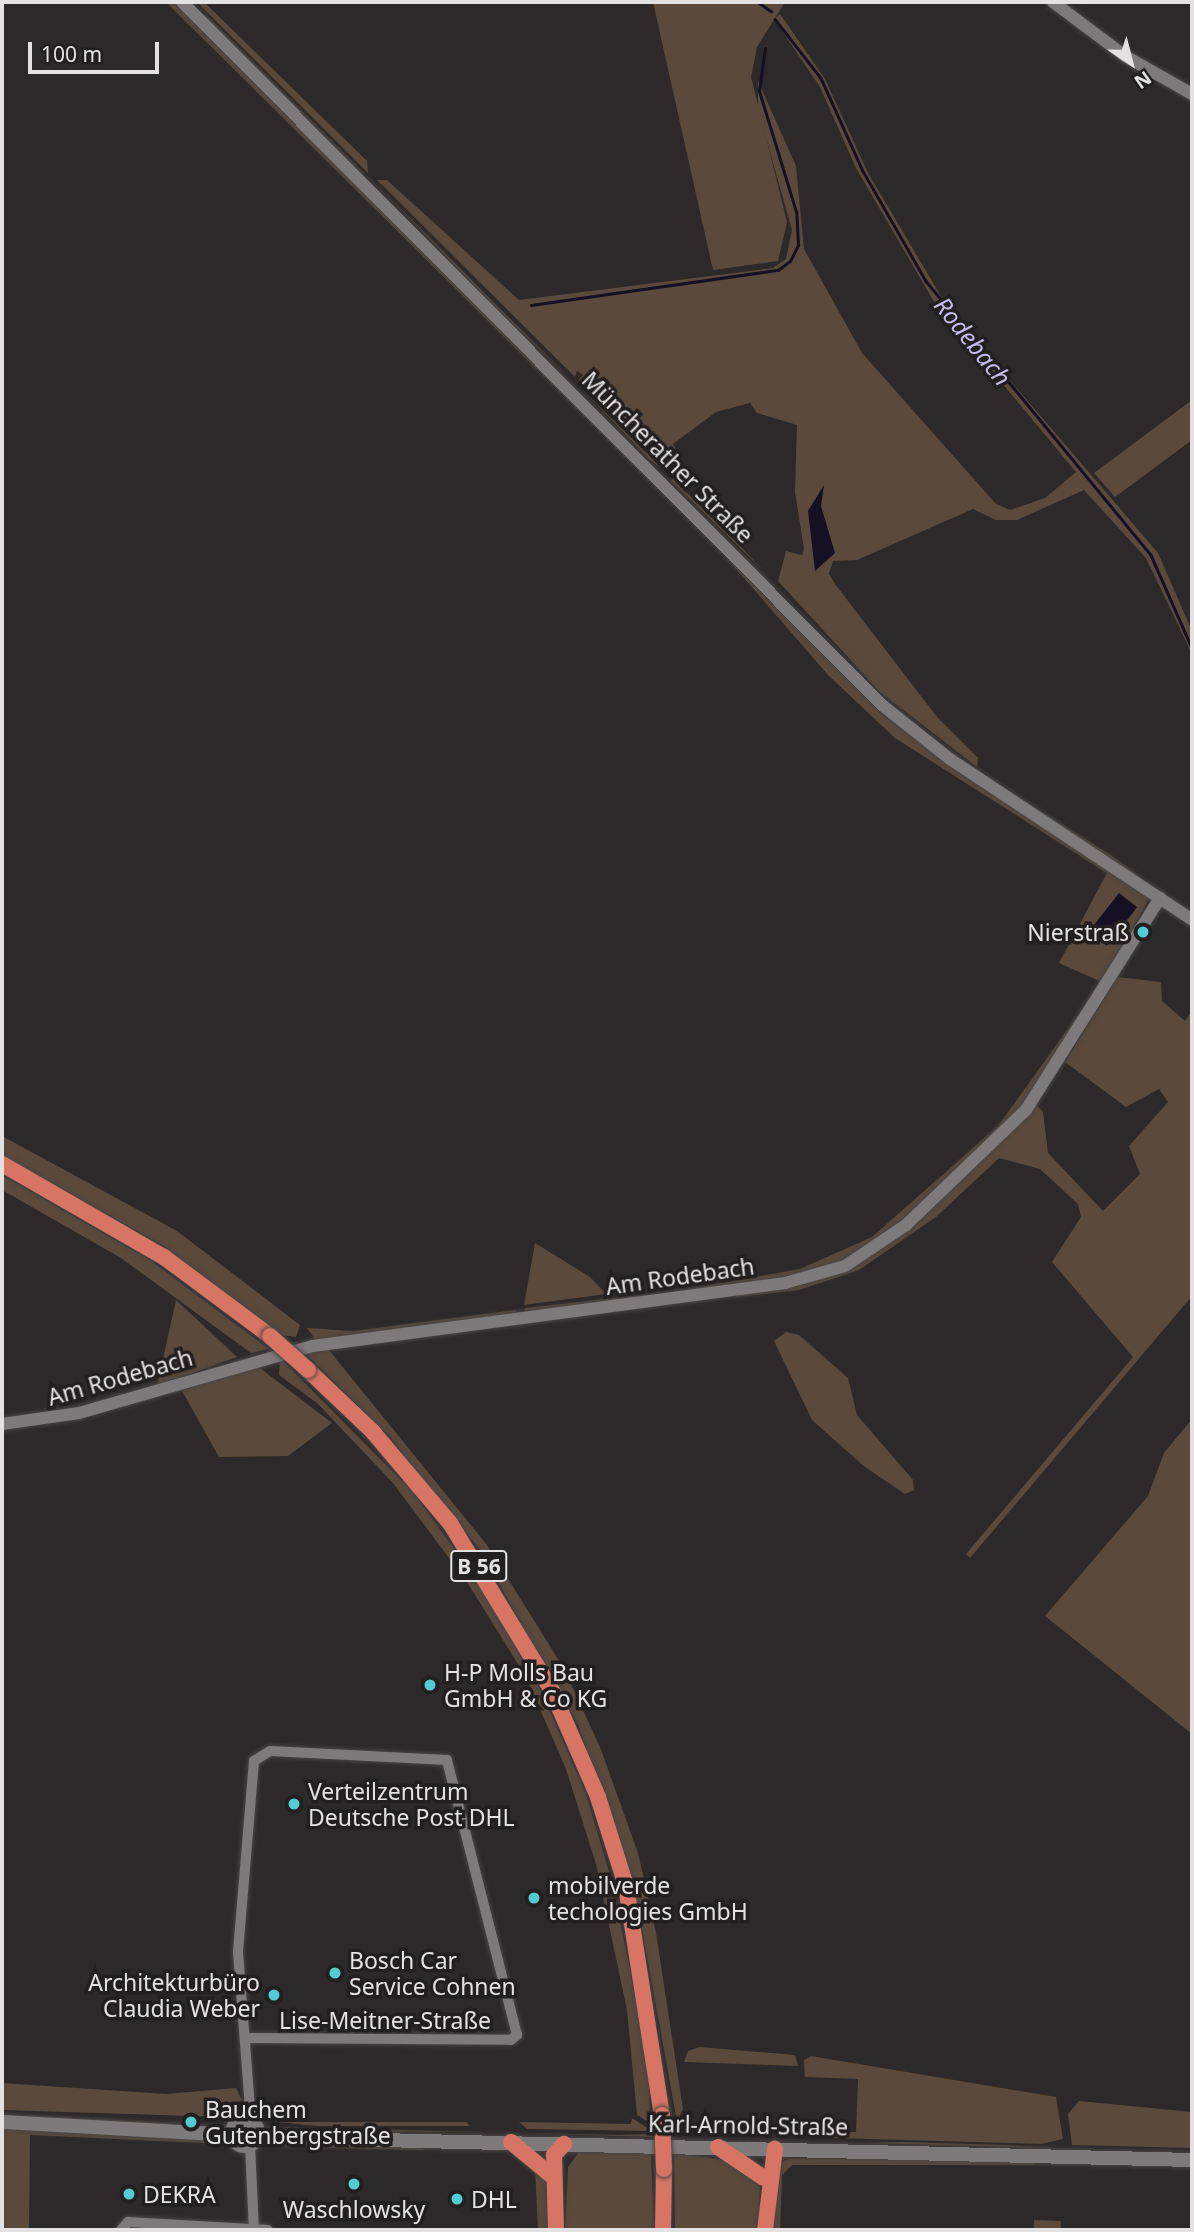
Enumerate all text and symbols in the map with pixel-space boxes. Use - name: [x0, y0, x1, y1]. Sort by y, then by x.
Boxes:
- scale bar: [32, 28, 163, 72]
- north arrow: [1096, 28, 1166, 98]
- text: 100 m: [41, 40, 102, 68]
- text: N: [1129, 65, 1157, 95]
- water label: Rodebach: [929, 291, 1017, 391]
- street label: Müncherather Straße: [577, 366, 759, 548]
- place label: Nierstraß: [1027, 918, 1129, 946]
- marker: Nierstraß: [1135, 924, 1151, 940]
- street label: Am Rodebach: [604, 1252, 756, 1300]
- street label: Am Rodebach: [44, 1343, 196, 1411]
- road number: B 56: [449, 1548, 509, 1584]
- place label: H-P Molls Bau GmbH & Co KG: [444, 1658, 607, 1712]
- marker: H-P Molls Bau GmbH & Co KG: [422, 1677, 438, 1693]
- place label: Verteilzentrum Deutsche Post DHL: [308, 1777, 515, 1831]
- marker: Verteilzentrum Deutsche Post DHL: [286, 1796, 302, 1812]
- place label: mobilverde techologies GmbH: [548, 1871, 748, 1925]
- marker: mobilverde techologies GmbH: [526, 1890, 542, 1906]
- place label: Bosch Car Service Cohnen: [349, 1946, 516, 2000]
- marker: Bosch Car Service Cohnen: [327, 1965, 343, 1981]
- place label: Architekturbüro Claudia Weber: [88, 1968, 260, 2022]
- marker: Architekturbüro Claudia Weber: [266, 1987, 282, 2003]
- street label: Lise-Meitner-Straße: [279, 2006, 491, 2034]
- place label: Bauchem Gutenbergstraße: [205, 2095, 391, 2149]
- street label: Karl-Arnold-Straße: [648, 2109, 848, 2141]
- marker: Bauchem Gutenbergstraße: [183, 2114, 199, 2130]
- marker: Waschlowsky: [346, 2176, 362, 2192]
- place label: DEKRA: [143, 2180, 216, 2208]
- place label: DHL: [471, 2185, 517, 2213]
- marker: DEKRA: [121, 2186, 137, 2202]
- marker: DHL: [449, 2191, 465, 2207]
- place label: Waschlowsky: [283, 2195, 425, 2223]

